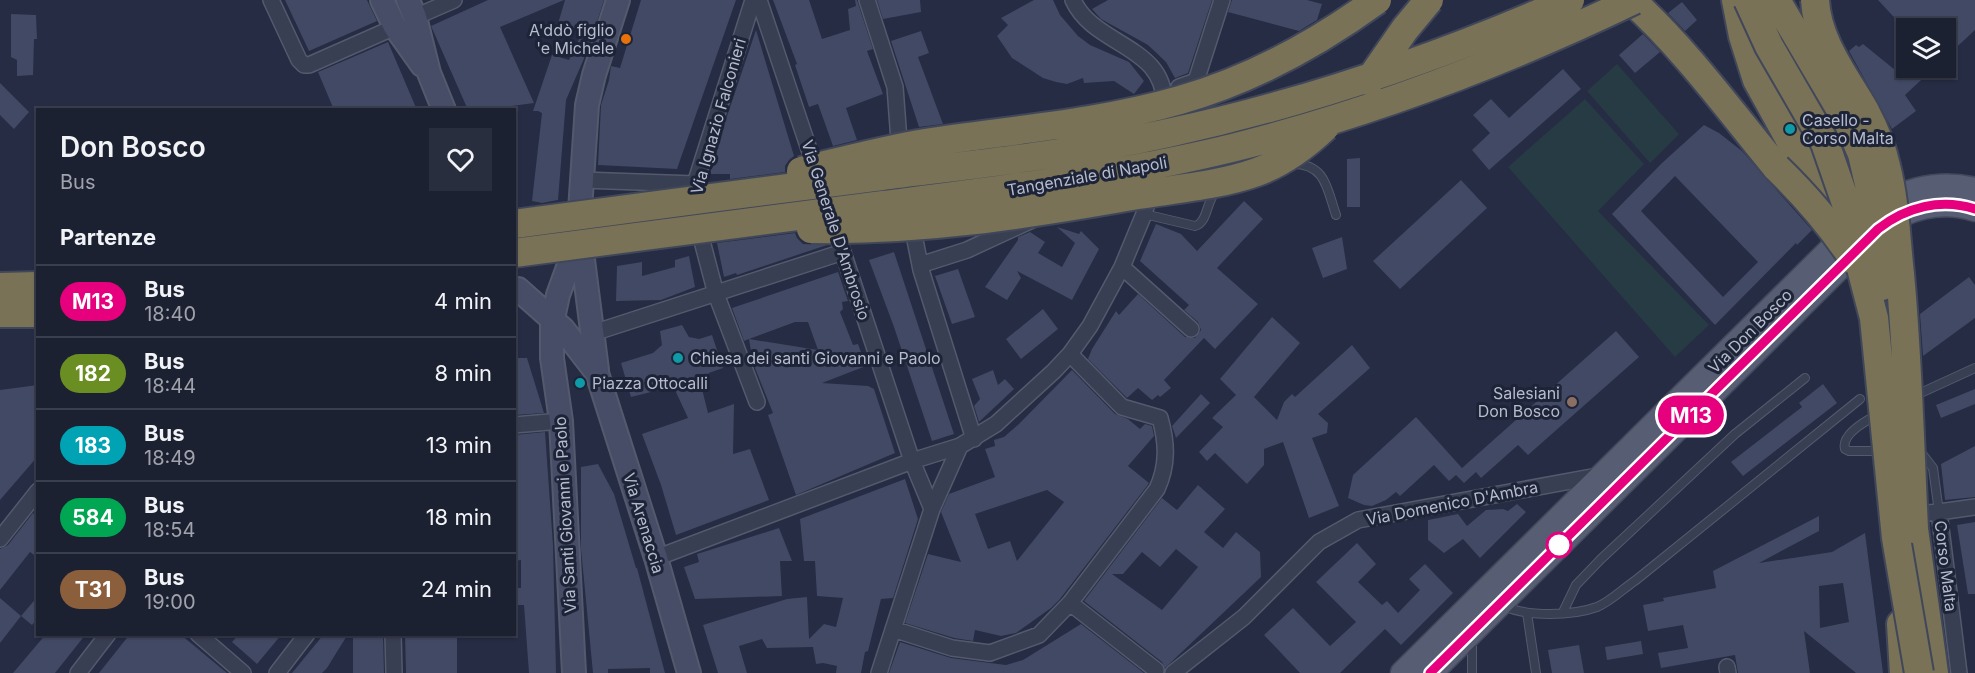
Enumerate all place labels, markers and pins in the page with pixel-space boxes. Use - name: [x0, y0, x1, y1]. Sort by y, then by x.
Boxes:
- place label: A'ddò figlio 'e Michele: [529, 20, 614, 58]
- marker: A'ddò figlio 'e Michele: [619, 32, 633, 46]
- place label: Casello - Corso Malta: [1802, 110, 1894, 148]
- marker: Casello - Corso Malta: [1783, 122, 1797, 136]
- place label: Chiesa dei santi Giovanni e Paolo: [690, 348, 941, 368]
- marker: Chiesa dei santi Giovanni e Paolo: [671, 351, 685, 365]
- place label: Piazza Ottocalli: [592, 373, 708, 393]
- marker: Piazza Ottocalli: [573, 376, 587, 390]
- place label: Salesiani Don Bosco: [1478, 383, 1560, 421]
- marker: Salesiani Don Bosco: [1565, 395, 1579, 409]
- unlabelled marker: [1546, 532, 1572, 558]

